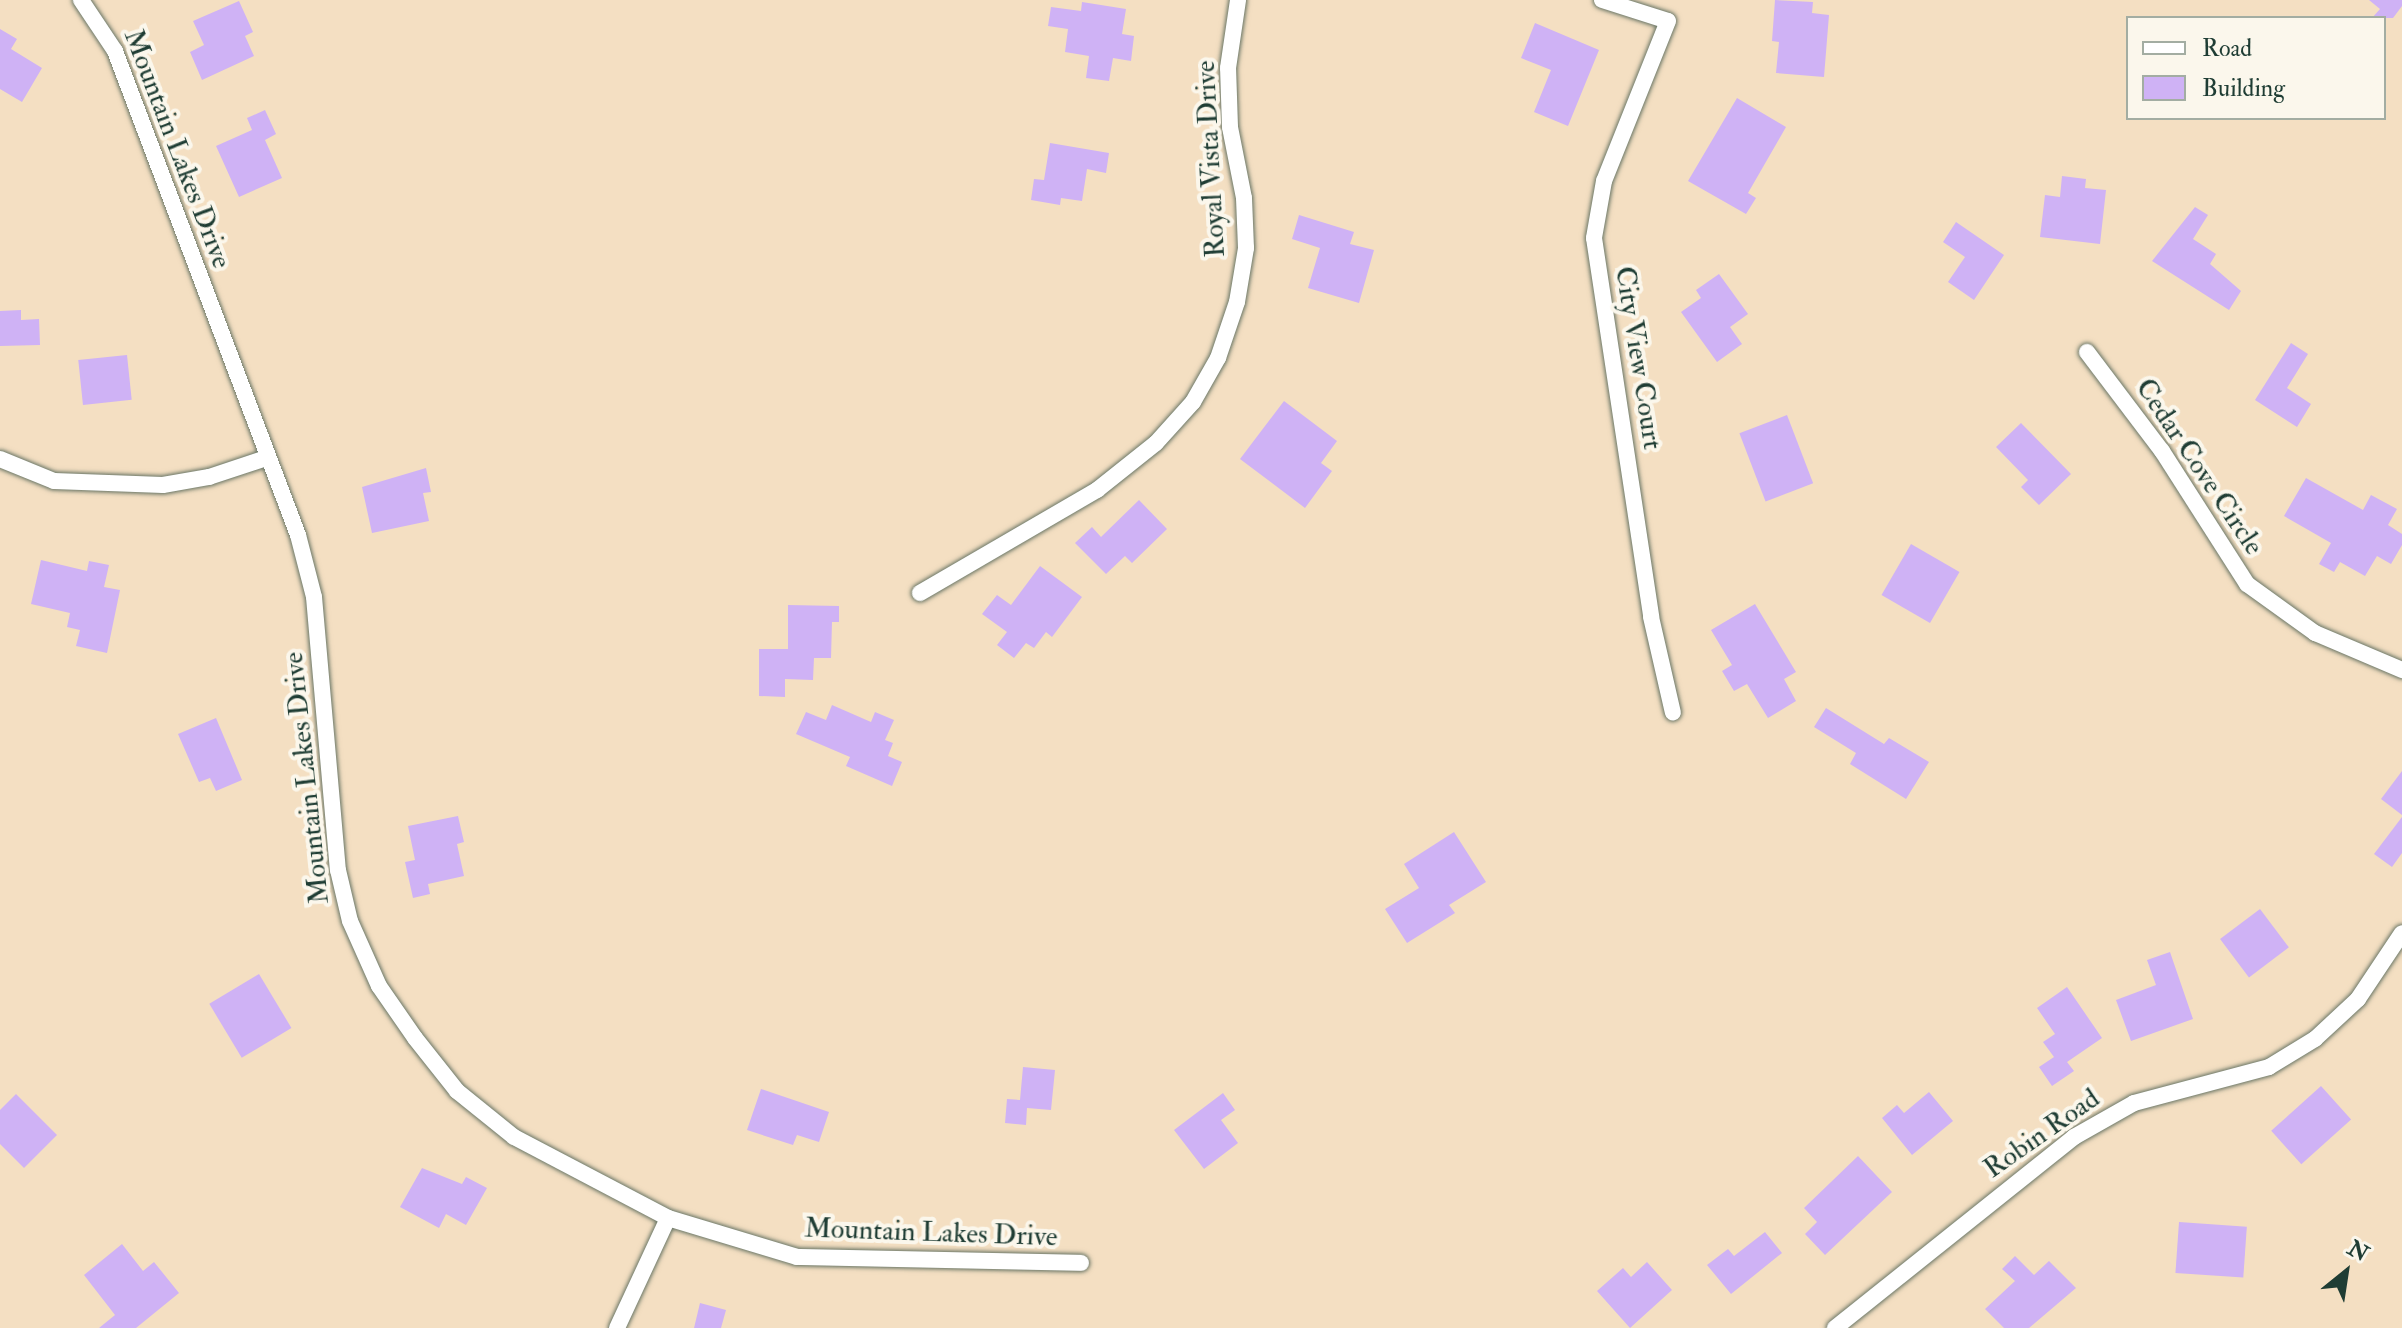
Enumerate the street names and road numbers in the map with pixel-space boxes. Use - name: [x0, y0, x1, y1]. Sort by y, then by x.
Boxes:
- street label: Mountain Lakes Drive: [116, 25, 238, 273]
- street label: Royal Vista Drive: [1189, 60, 1233, 258]
- street label: City View Court: [1607, 264, 1669, 452]
- street label: Cedar Cove Circle: [2128, 373, 2270, 561]
- street label: Mountain Lakes Drive: [277, 650, 337, 906]
- street label: Robin Road: [1978, 1082, 2106, 1186]
- street label: Mountain Lakes Drive: [804, 1212, 1058, 1254]

